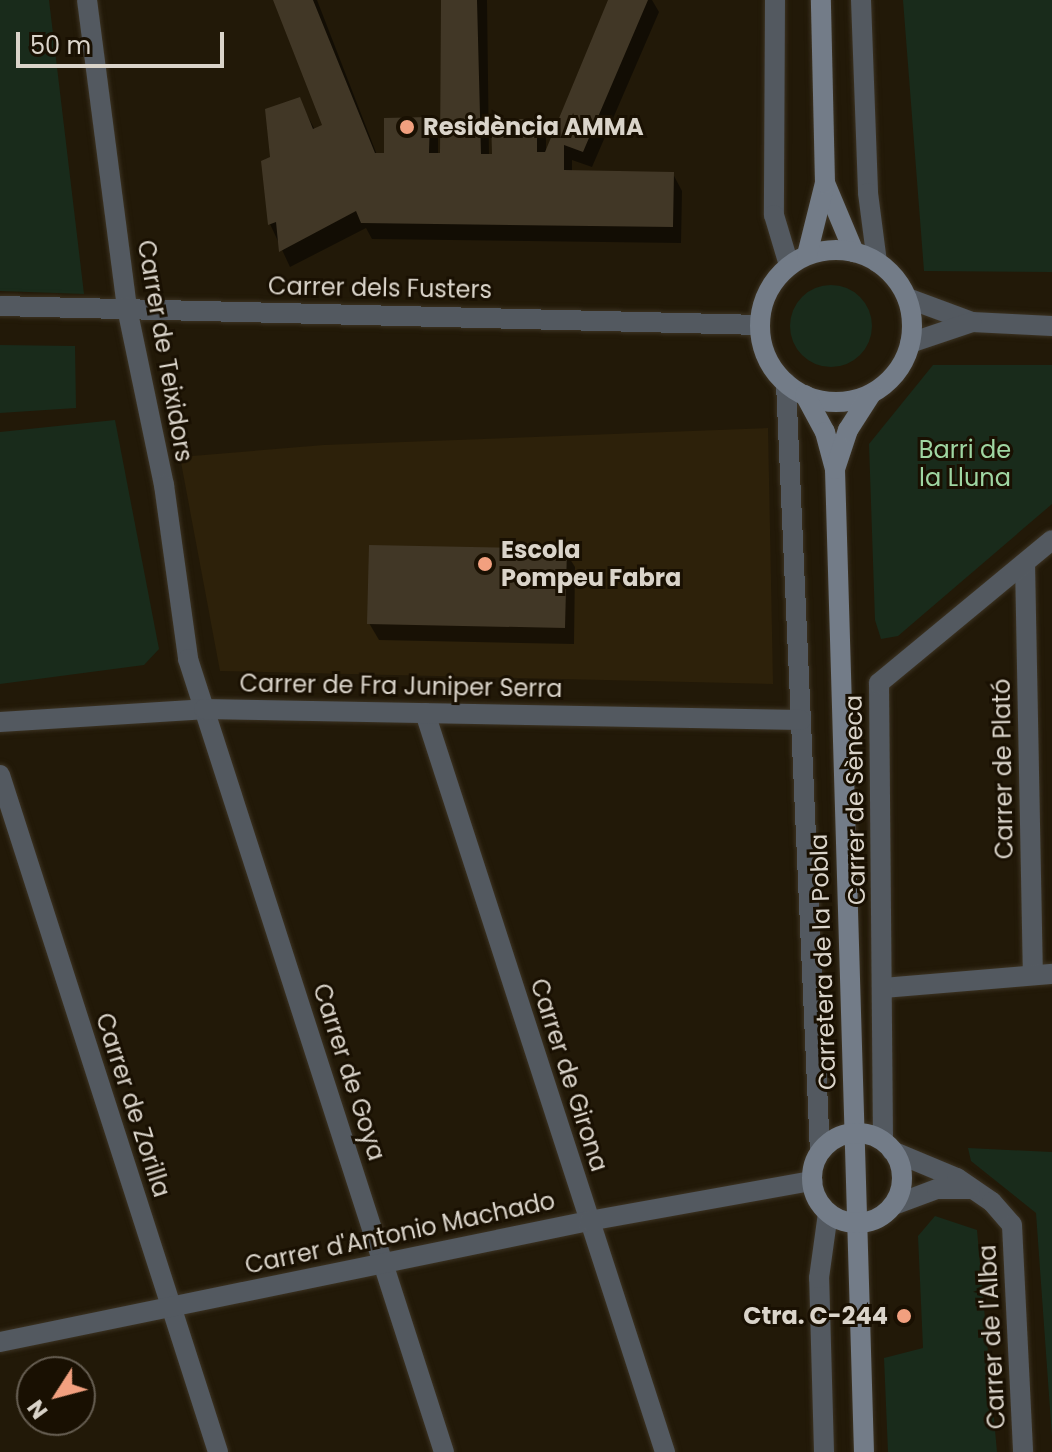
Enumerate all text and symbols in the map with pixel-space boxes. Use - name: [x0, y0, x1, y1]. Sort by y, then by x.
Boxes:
- scale bar: [20, 16, 228, 66]
- text: 50 m: [30, 29, 91, 62]
- place label: Residència AMMA: [423, 113, 644, 141]
- marker: Residència AMMA: [398, 118, 416, 136]
- street label: Carrer de Teixidors: [131, 238, 199, 464]
- street label: Carrer dels Fusters: [268, 272, 492, 304]
- park label: Barri de la Lluna: [919, 436, 1011, 492]
- place label: Escola Pompeu Fabra: [501, 536, 681, 592]
- marker: Escola Pompeu Fabra: [476, 555, 494, 573]
- street label: Carrer de Fra Juniper Serra: [239, 669, 563, 703]
- street label: Carrer de Plató: [987, 678, 1019, 860]
- street label: Carrer de Sèneca: [839, 695, 871, 905]
- street label: Carretera de la Pobla: [804, 833, 842, 1091]
- street label: Carrer de Girona: [524, 975, 614, 1175]
- street label: Carrer de Goya: [307, 980, 391, 1164]
- street label: Carrer de Zorilla: [90, 1009, 176, 1201]
- street label: Carrer d'Antonio Machado: [242, 1186, 558, 1280]
- street label: Carrer de l'Alba: [973, 1244, 1011, 1430]
- place label: Ctra. C-244: [743, 1302, 888, 1330]
- marker: Ctra. C-244: [895, 1307, 913, 1325]
- north arrow: [16, 1356, 96, 1436]
- text: N: [20, 1393, 55, 1425]

